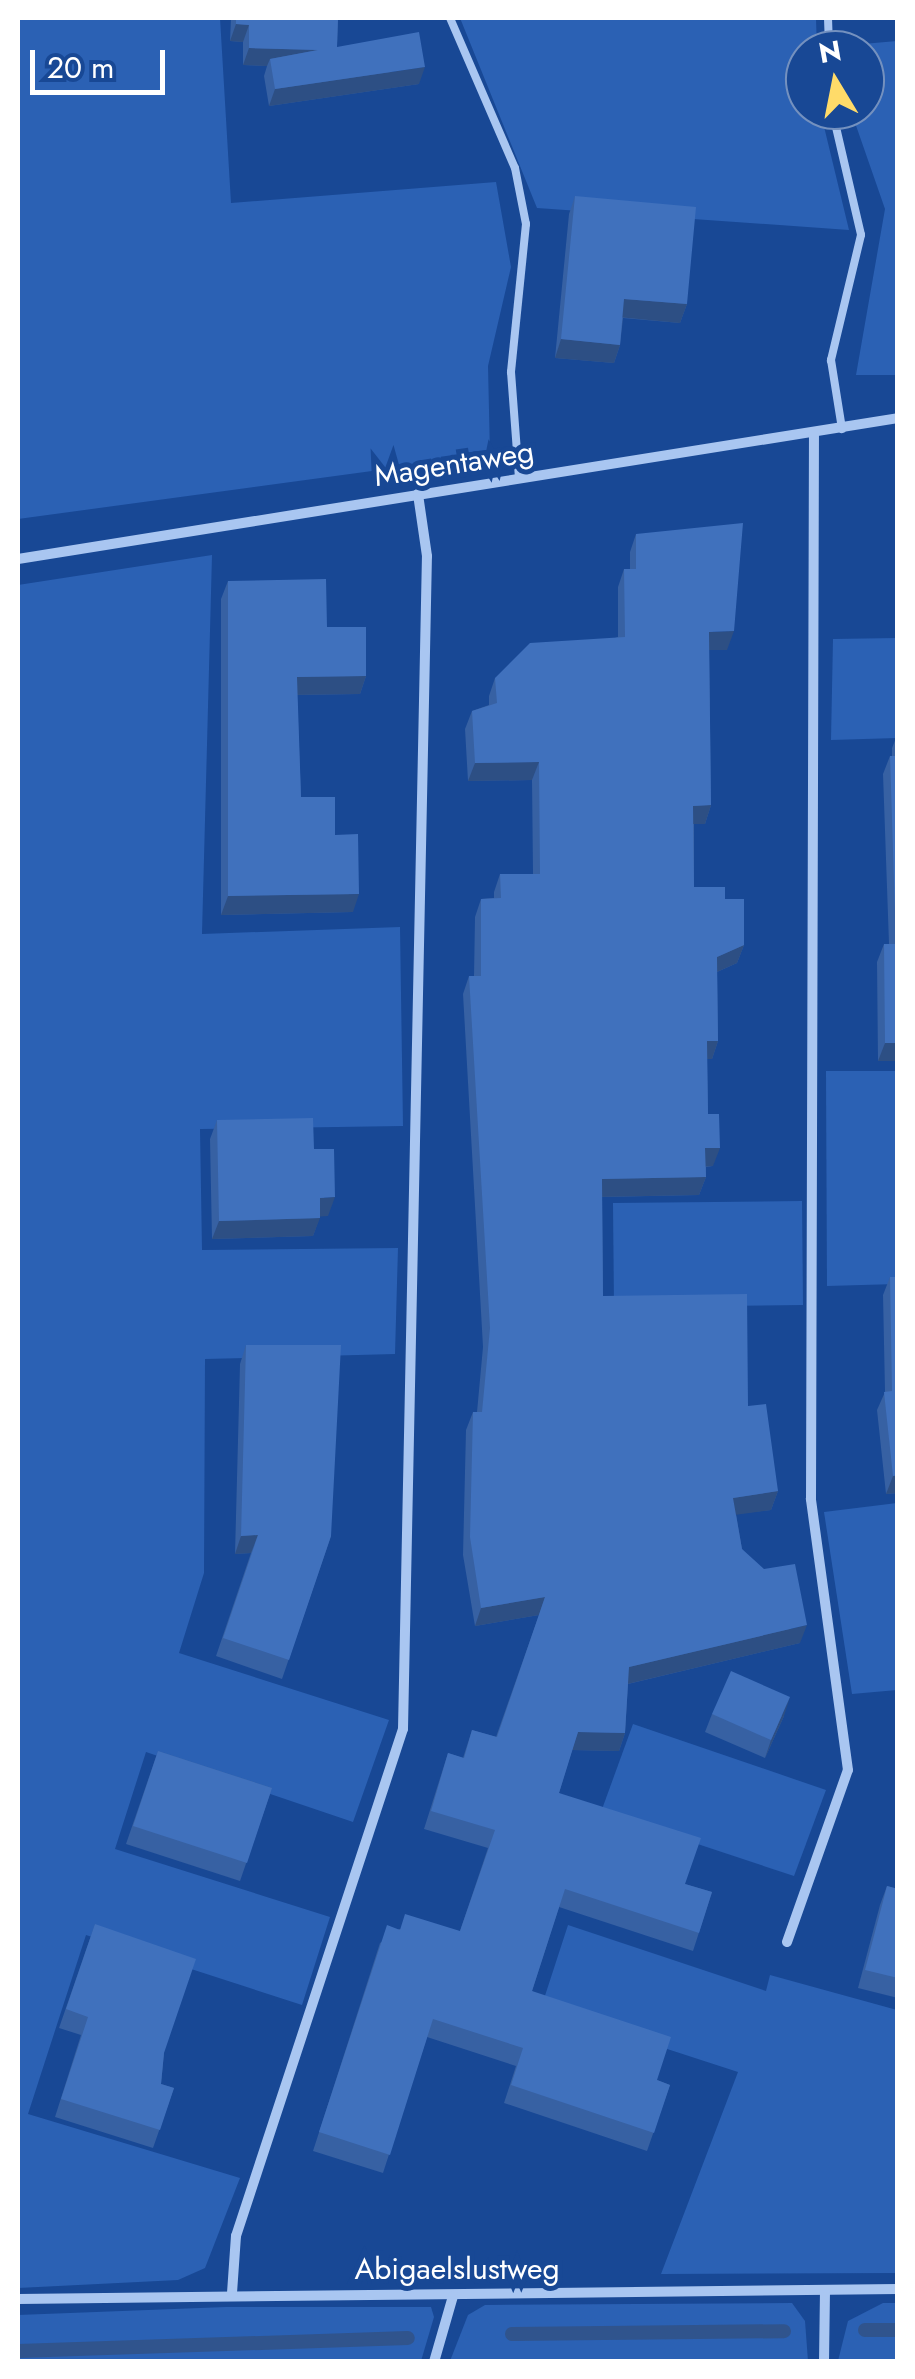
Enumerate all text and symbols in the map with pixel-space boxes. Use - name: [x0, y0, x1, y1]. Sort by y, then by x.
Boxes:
- scale bar: [35, 30, 170, 92]
- north arrow: [785, 30, 885, 130]
- text: N: [816, 30, 845, 74]
- text: 20 m: [47, 46, 114, 89]
- street label: Magentaweg: [372, 434, 536, 494]
- street label: Abigaelslustweg: [354, 2251, 560, 2287]

